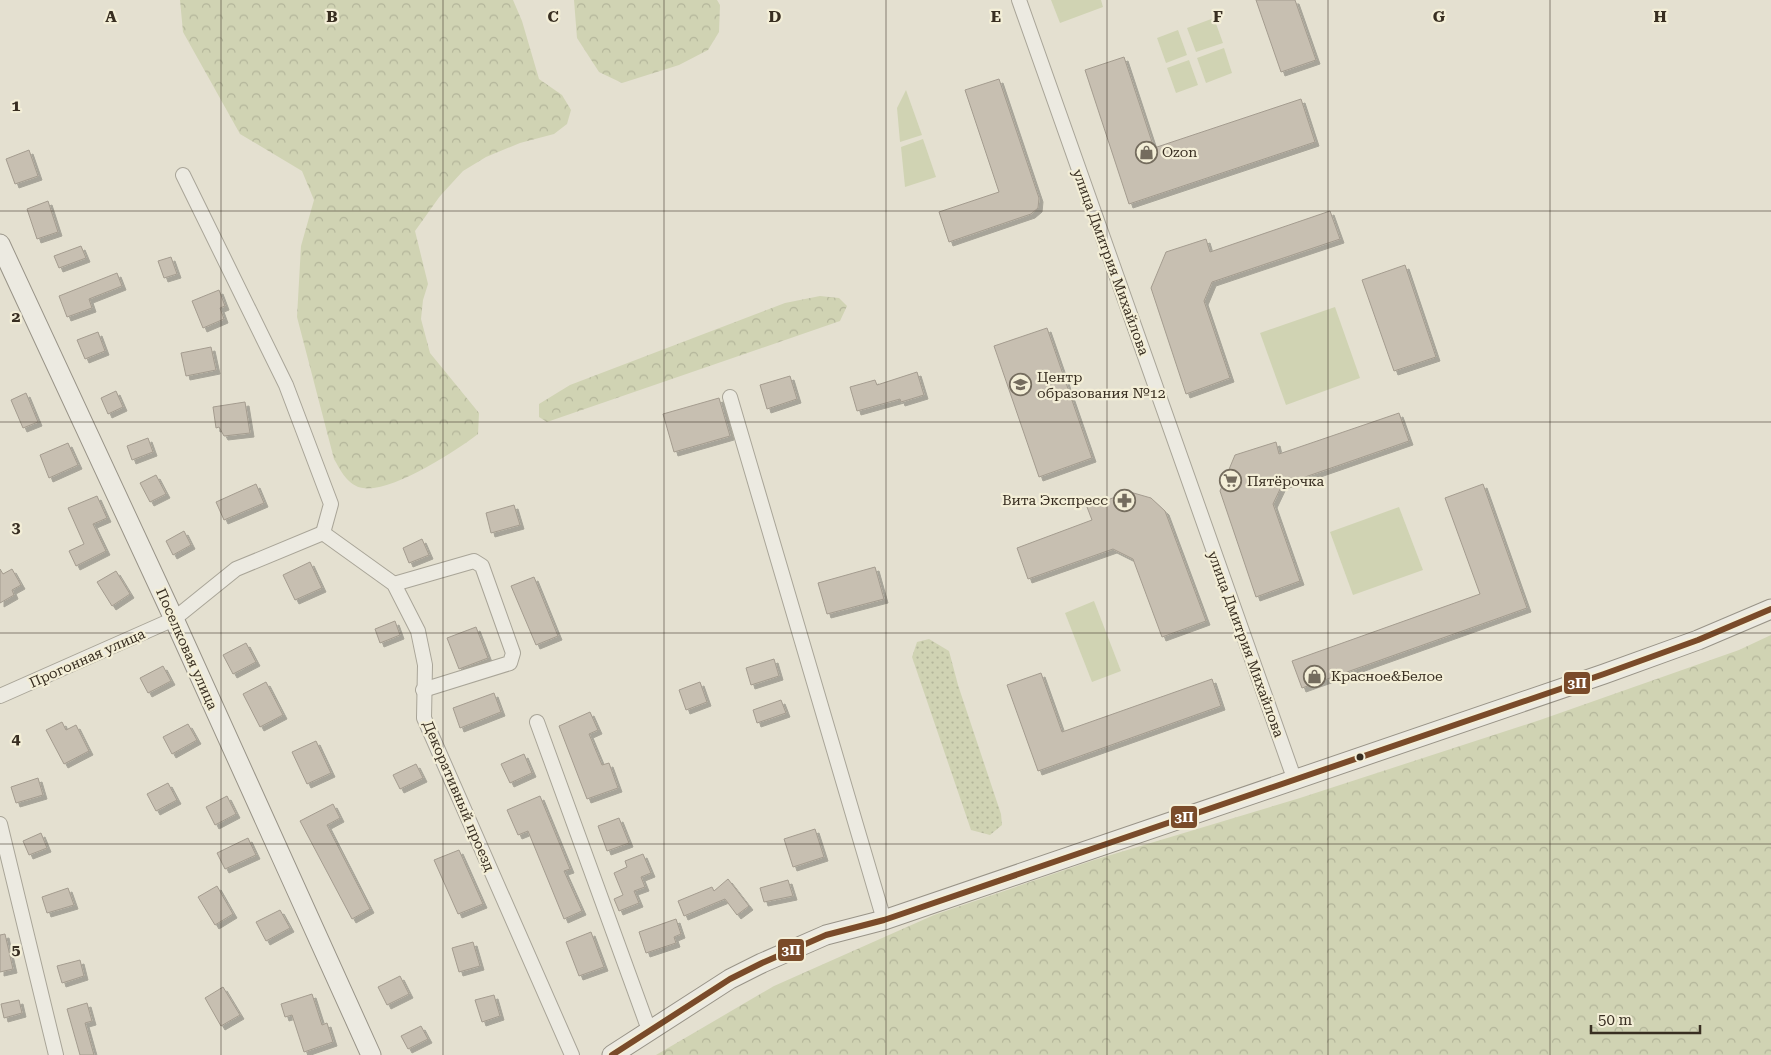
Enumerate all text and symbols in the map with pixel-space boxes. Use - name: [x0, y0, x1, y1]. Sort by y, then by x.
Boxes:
- text: A: [105, 7, 117, 26]
- text: B: [326, 7, 338, 26]
- text: C: [547, 7, 559, 26]
- text: D: [769, 7, 782, 26]
- text: E: [991, 7, 1001, 26]
- text: F: [1213, 7, 1223, 26]
- text: G: [1433, 7, 1446, 26]
- text: H: [1653, 7, 1667, 26]
- text: 1: [12, 96, 21, 115]
- shop icon: Ozon: [1134, 140, 1158, 164]
- place label: Ozon: [1162, 144, 1197, 160]
- street label: улица Дмитрия Михайлова: [1070, 167, 1152, 358]
- text: 2: [12, 307, 21, 326]
- place label: Центр образования №12: [1037, 369, 1166, 401]
- school or university icon: Центр образования №12: [1009, 373, 1033, 397]
- supermarket icon: Пятёрочка: [1219, 469, 1243, 493]
- place label: Пятёрочка: [1247, 473, 1324, 489]
- pharmacy icon: Вита Экспресс: [1112, 488, 1136, 512]
- place label: Вита Экспресс: [1002, 492, 1108, 508]
- text: 3: [12, 518, 21, 537]
- street label: улица Дмитрия Михайлова: [1205, 549, 1287, 740]
- street label: Поселковая улица: [153, 586, 221, 713]
- street label: Прогонная улица: [27, 625, 148, 691]
- shop icon: Красное&Белое: [1303, 664, 1327, 688]
- place label: Красное&Белое: [1331, 668, 1443, 684]
- line badge: 3П: [1563, 671, 1591, 695]
- text: 3П: [1567, 675, 1587, 691]
- street label: Декоративный проезд: [420, 718, 498, 874]
- text: 4: [12, 729, 21, 748]
- unlabelled marker: [1355, 752, 1365, 762]
- line badge: 3П: [1170, 805, 1198, 829]
- text: 3П: [1174, 809, 1194, 825]
- line badge: 3П: [777, 938, 805, 962]
- text: 5: [12, 940, 21, 959]
- text: 3П: [781, 942, 801, 958]
- scale bar: [1591, 1002, 1700, 1034]
- text: 50 m: [1598, 1011, 1633, 1029]

